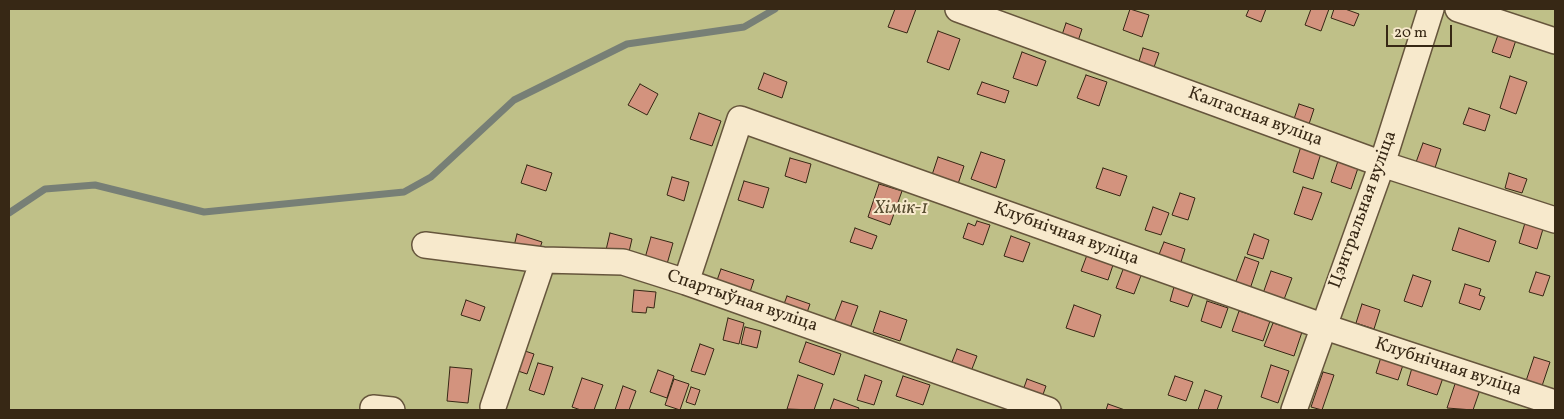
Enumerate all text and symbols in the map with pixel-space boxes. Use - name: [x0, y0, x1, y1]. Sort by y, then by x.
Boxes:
- scale bar: [1389, 15, 1455, 47]
- text: 20 m: [1394, 23, 1427, 44]
- street label: Калгасная вуліца: [1185, 84, 1325, 152]
- street label: Цэнтральная вуліца: [1325, 128, 1403, 292]
- park label: Хімік-1: [874, 199, 928, 221]
- street label: Клубнічная вуліца: [990, 199, 1142, 271]
- street label: Спартыўная вуліца: [664, 266, 820, 338]
- street label: Клубнічная вуліца: [1372, 334, 1524, 402]

